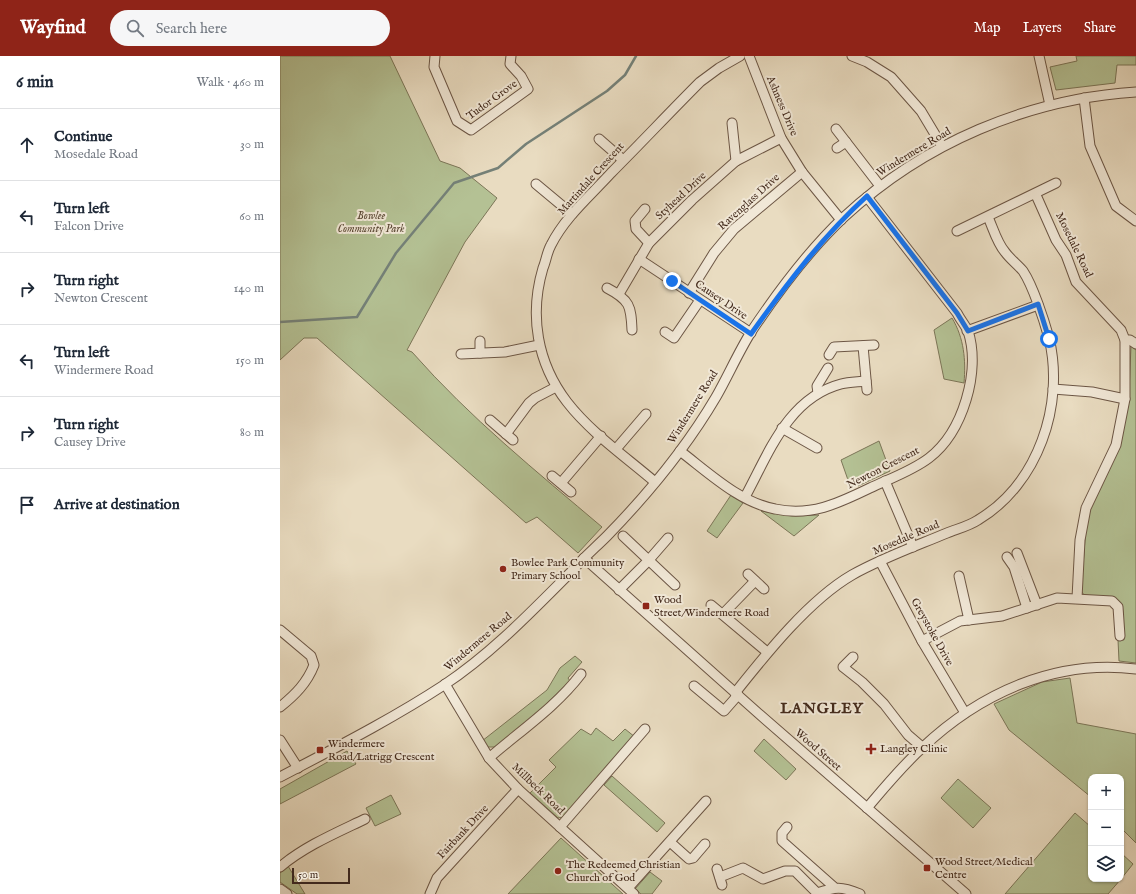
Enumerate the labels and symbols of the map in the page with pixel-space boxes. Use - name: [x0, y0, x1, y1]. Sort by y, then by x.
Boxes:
- street label: Ashness Drive: [763, 73, 801, 138]
- street label: Tudor Grove: [464, 77, 520, 123]
- street label: Windermere Road: [874, 124, 954, 180]
- street label: Martindale Crescent: [555, 140, 627, 218]
- street label: Styhead Drive: [653, 169, 709, 223]
- street label: Ravenglass Drive: [715, 171, 783, 233]
- park label: Bowlee Community Park: [338, 209, 405, 236]
- street label: Mosedale Road: [1052, 210, 1096, 280]
- route end: [663, 272, 681, 290]
- street label: Causey Drive: [692, 277, 750, 323]
- route start: [1040, 330, 1058, 348]
- street label: Windermere Road: [665, 368, 721, 446]
- street label: Newton Crescent: [844, 444, 922, 492]
- street label: Mosedale Road: [871, 518, 942, 558]
- place label: Bowlee Park Community Primary School: [511, 556, 625, 583]
- marker: Bowlee Park Community Primary School: [498, 564, 508, 574]
- place label: Wood Street/Windermere Road: [654, 593, 769, 620]
- street label: Greystoke Drive: [908, 596, 956, 668]
- marker: Wood Street/Windermere Road: [641, 601, 651, 611]
- street label: Windermere Road: [441, 610, 515, 674]
- district label: LANGLEY: [780, 699, 865, 718]
- street label: Wood Street: [792, 726, 844, 774]
- place label: Windermere Road/Latrigg Crescent: [328, 737, 435, 764]
- place label: Langley Clinic: [880, 742, 948, 756]
- marker: Langley Clinic: [865, 743, 877, 755]
- marker: Windermere Road/Latrigg Crescent: [315, 745, 325, 755]
- street label: Millbeck Road: [509, 760, 567, 818]
- street label: Fairbank Drive: [434, 802, 492, 862]
- place label: Wood Street/Medical Centre: [935, 855, 1033, 882]
- place label: The Redeemed Christian Church of God: [566, 858, 680, 885]
- marker: Wood Street/Medical Centre: [922, 863, 932, 873]
- scale bar: [292, 866, 350, 885]
- marker: The Redeemed Christian Church of God: [553, 866, 563, 876]

